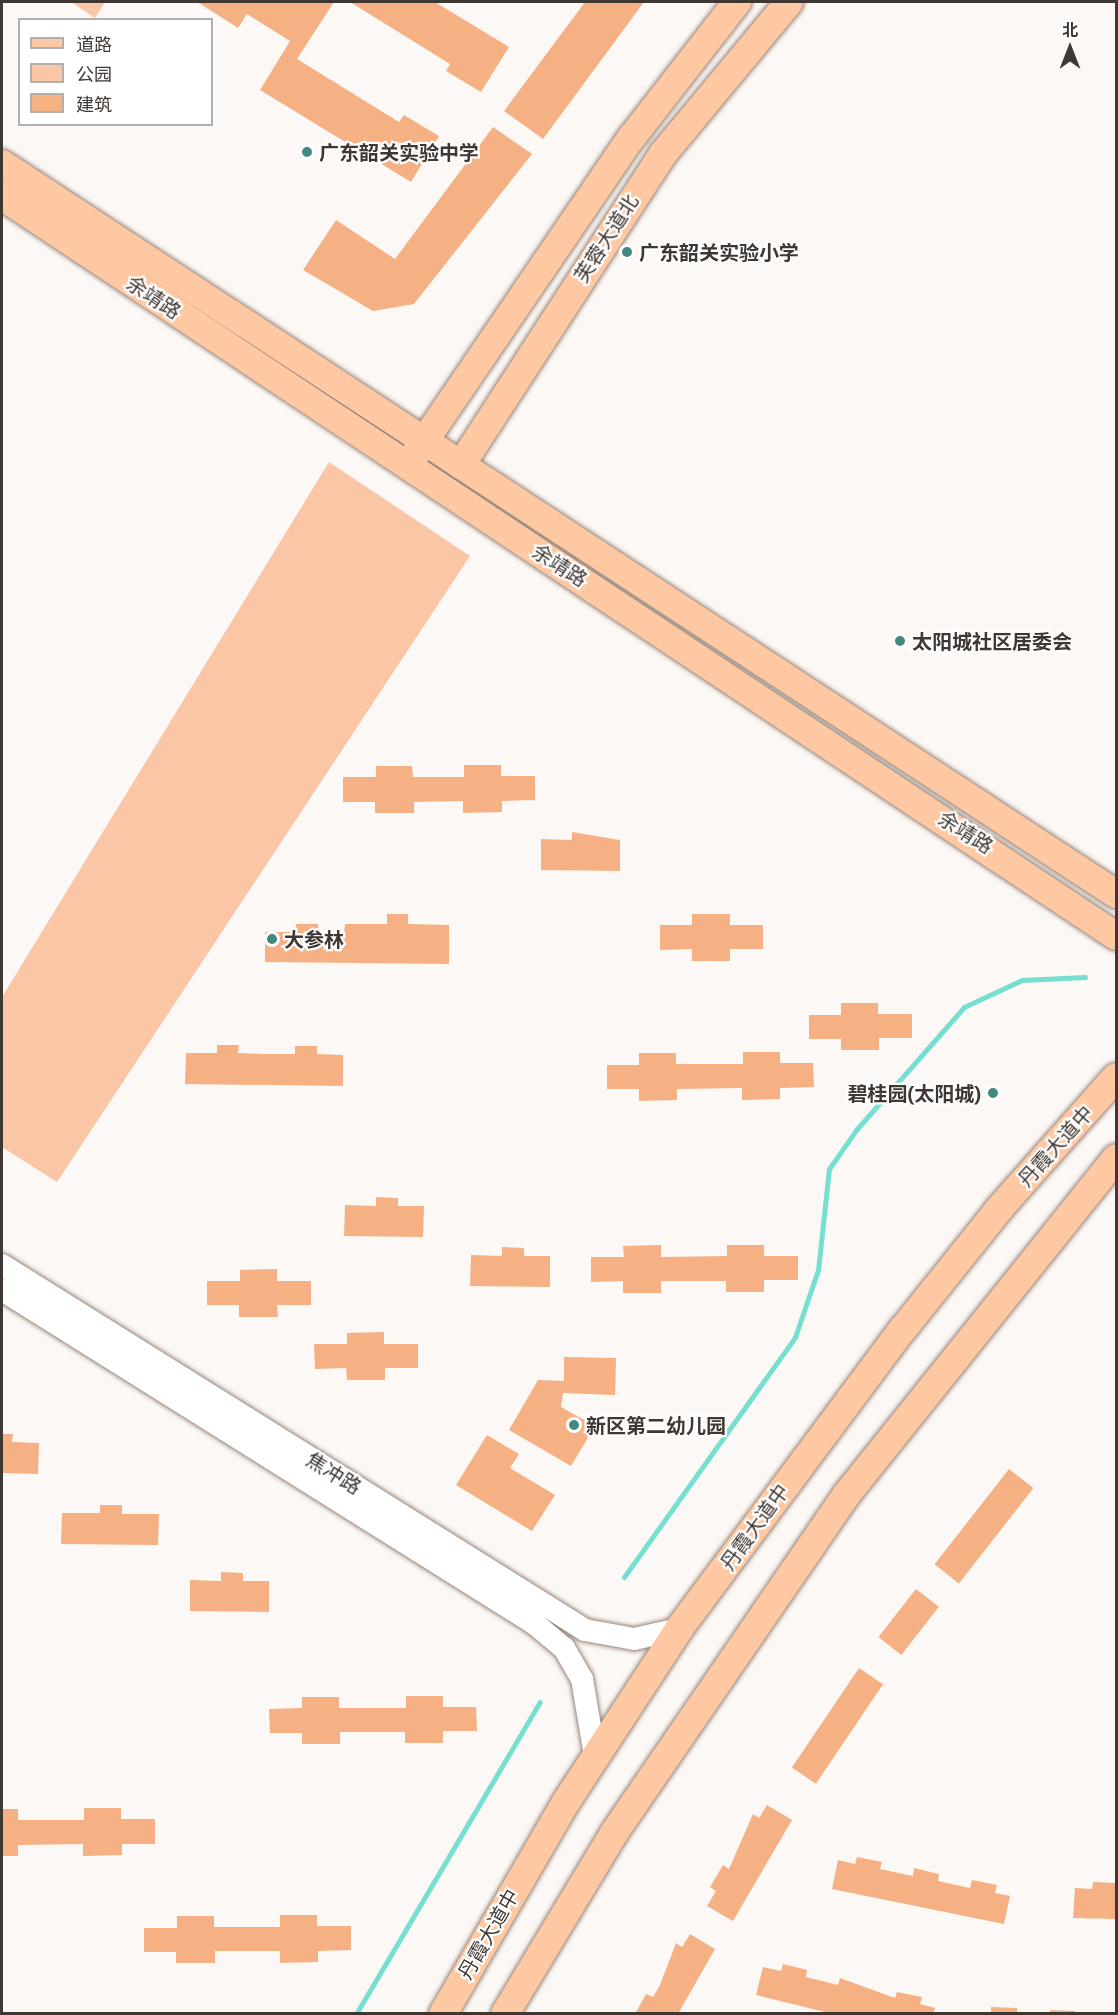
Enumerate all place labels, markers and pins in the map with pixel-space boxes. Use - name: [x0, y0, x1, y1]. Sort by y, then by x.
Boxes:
- place label: 广东韶关实验中学: [319, 140, 479, 164]
- marker: 广东韶关实验中学: [300, 145, 314, 159]
- place label: 广东韶关实验小学: [639, 240, 799, 264]
- marker: 广东韶关实验小学: [620, 245, 634, 259]
- place label: 太阳城社区居委会: [912, 629, 1072, 653]
- marker: 太阳城社区居委会: [893, 634, 907, 648]
- place label: 大参林: [284, 927, 344, 951]
- marker: 大参林: [265, 932, 279, 946]
- place label: 碧桂园(太阳城): [847, 1081, 981, 1105]
- marker: 碧桂园(太阳城): [986, 1086, 1000, 1100]
- place label: 新区第二幼儿园: [586, 1413, 726, 1437]
- marker: 新区第二幼儿园: [567, 1418, 581, 1432]

